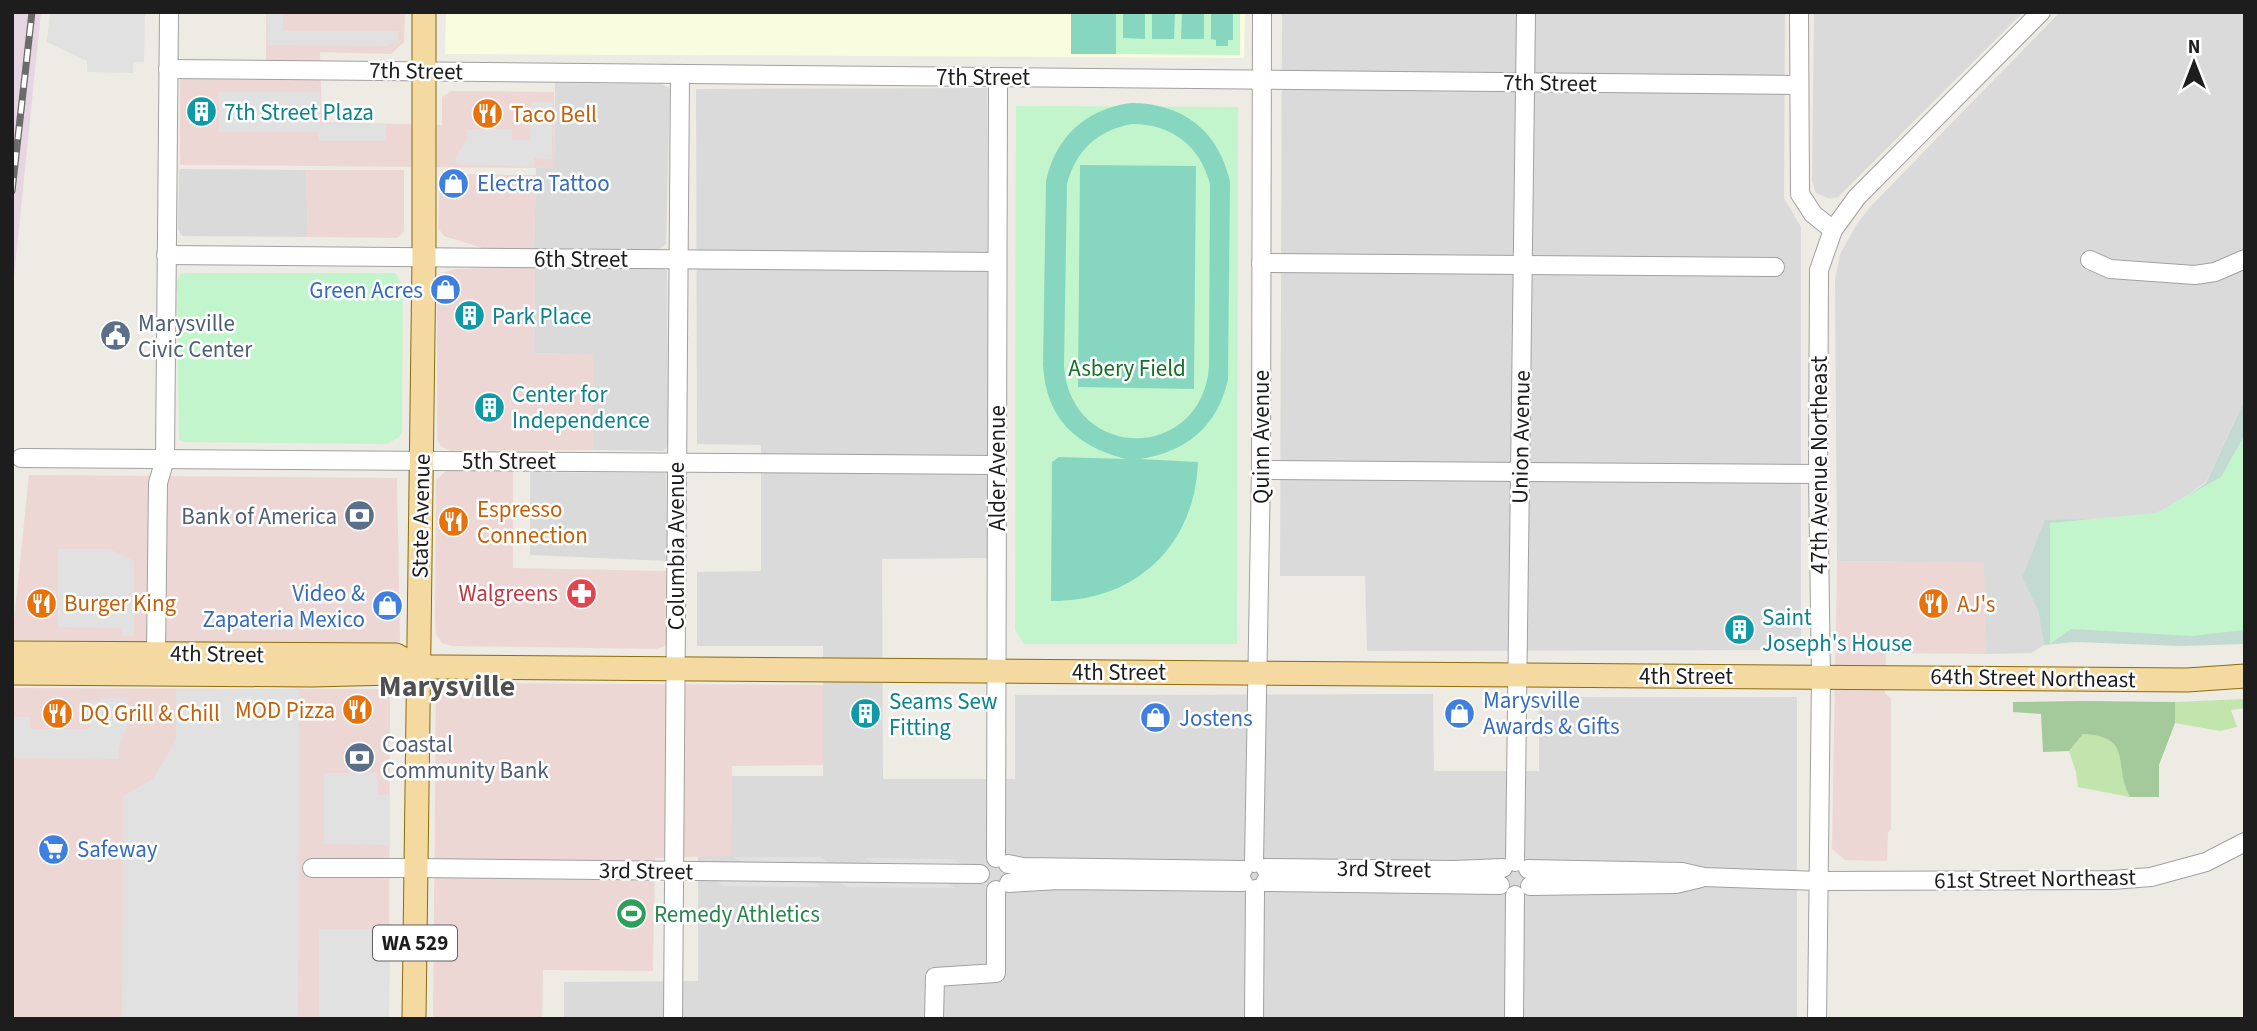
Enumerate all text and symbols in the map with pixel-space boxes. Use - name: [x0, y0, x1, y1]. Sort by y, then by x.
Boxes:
- north arrow: [2159, 28, 2229, 98]
- text: N: [2188, 34, 2200, 61]
- street label: 7th Street: [369, 54, 463, 88]
- street label: 7th Street: [936, 61, 1030, 94]
- street label: 7th Street: [1503, 66, 1597, 100]
- building icon: 7th Street Plaza: [184, 95, 218, 129]
- place label: 7th Street Plaza: [224, 96, 374, 129]
- restaurant icon: Taco Bell: [471, 97, 505, 131]
- place label: Taco Bell: [511, 98, 597, 131]
- shop icon: Electra Tattoo: [437, 166, 471, 200]
- place label: Electra Tattoo: [477, 167, 610, 200]
- street label: 6th Street: [534, 243, 628, 276]
- shop icon: Green Acres: [429, 273, 463, 307]
- place label: Green Acres: [309, 274, 423, 307]
- building icon: Park Place: [452, 299, 486, 333]
- place label: Park Place: [492, 300, 591, 333]
- place label: Marysville Civic Center: [138, 307, 253, 366]
- public building icon: Marysville Civic Center: [98, 319, 132, 353]
- park label: Asbery Field: [1068, 352, 1186, 385]
- street label: 47th Avenue Northeast: [1803, 356, 1836, 574]
- street label: Quinn Avenue: [1245, 370, 1278, 504]
- street label: Union Avenue: [1503, 370, 1539, 504]
- place label: Center for Independence: [512, 378, 650, 437]
- building icon: Center for Independence: [472, 390, 506, 424]
- street label: Alder Avenue: [981, 405, 1014, 531]
- street label: 5th Street: [462, 445, 556, 478]
- street label: State Avenue: [403, 453, 439, 579]
- street label: Columbia Avenue: [660, 462, 693, 630]
- place label: Espresso Connection: [477, 493, 588, 552]
- bank icon: Bank of America: [343, 499, 377, 533]
- place label: Bank of America: [181, 500, 337, 533]
- restaurant icon: Espresso Connection: [437, 505, 471, 539]
- pharmacy icon: Walgreens: [564, 576, 598, 610]
- place label: Video & Zapateria Mexico: [203, 577, 365, 636]
- place label: Walgreens: [458, 577, 558, 610]
- restaurant icon: Burger King: [24, 586, 58, 620]
- place label: Burger King: [64, 587, 177, 620]
- restaurant icon: AJ's: [1917, 587, 1951, 621]
- place label: AJ's: [1957, 588, 1995, 621]
- shop icon: Video & Zapateria Mexico: [371, 589, 405, 623]
- place label: Saint Joseph's House: [1762, 601, 1912, 660]
- building icon: Saint Joseph's House: [1722, 613, 1756, 647]
- street label: 4th Street: [170, 637, 264, 671]
- street label: 4th Street: [1072, 656, 1166, 689]
- street label: 4th Street: [1639, 660, 1733, 693]
- street label: 64th Street Northeast: [1930, 660, 2136, 696]
- district label: Marysville: [379, 665, 515, 708]
- place label: Marysville Awards & Gifts: [1483, 684, 1620, 743]
- place label: Seams Sew Fitting: [889, 685, 998, 744]
- restaurant icon: MOD Pizza: [341, 693, 375, 727]
- place label: MOD Pizza: [235, 694, 335, 727]
- restaurant icon: DQ Grill & Chill: [40, 696, 74, 730]
- shop icon: Marysville Awards & Gifts: [1443, 696, 1477, 730]
- place label: DQ Grill & Chill: [80, 697, 220, 730]
- building icon: Seams Sew Fitting: [849, 697, 883, 731]
- shop icon: Jostens: [1139, 701, 1173, 735]
- place label: Jostens: [1179, 702, 1253, 735]
- place label: Coastal Community Bank: [382, 728, 549, 787]
- bank icon: Coastal Community Bank: [342, 740, 376, 774]
- supermarket icon: Safeway: [37, 832, 71, 866]
- place label: Safeway: [77, 833, 158, 866]
- street label: 3rd Street: [1337, 852, 1432, 886]
- street label: 3rd Street: [599, 854, 694, 888]
- street label: 61st Street Northeast: [1934, 861, 2136, 897]
- sports icon: Remedy Athletics: [614, 897, 648, 931]
- place label: Remedy Athletics: [654, 898, 820, 931]
- road number: WA 529: [373, 926, 457, 960]

